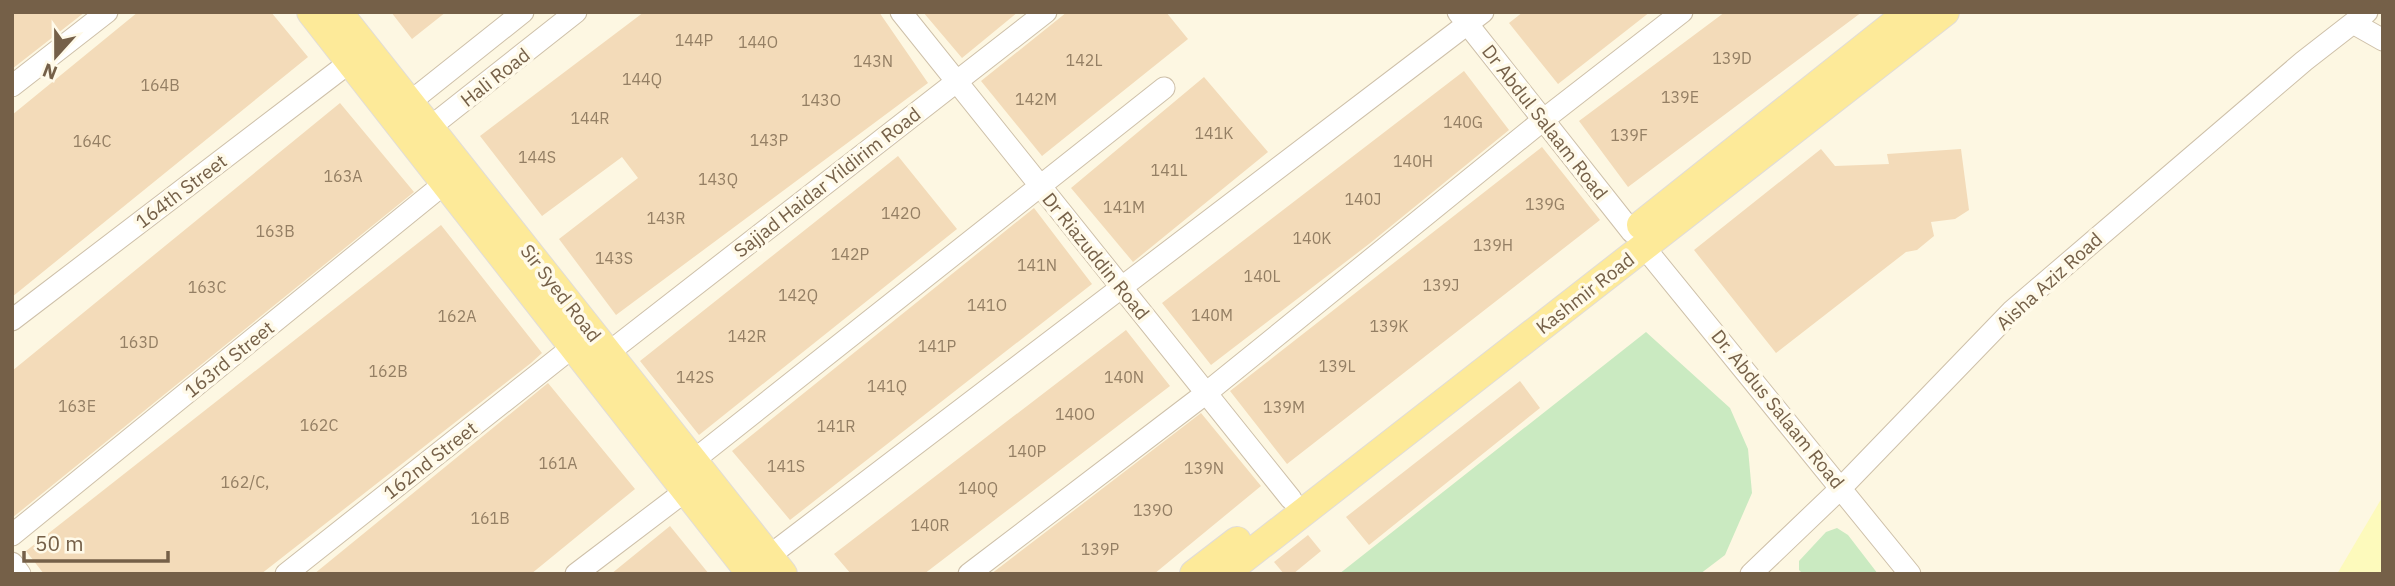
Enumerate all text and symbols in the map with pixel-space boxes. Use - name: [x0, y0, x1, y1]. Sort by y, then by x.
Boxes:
- north arrow: [21, 21, 91, 91]
- house number: 144P: [675, 30, 714, 50]
- house number: 144O: [738, 32, 778, 52]
- street label: Dr Abdul Salaam Road: [1477, 40, 1613, 204]
- street label: Hali Road: [455, 42, 535, 112]
- house number: 139D: [1712, 48, 1752, 68]
- house number: 142L: [1066, 50, 1102, 70]
- house number: 143N: [853, 51, 893, 71]
- text: N: [39, 58, 61, 86]
- house number: 144Q: [622, 69, 662, 89]
- house number: 164B: [140, 75, 180, 95]
- house number: 139E: [1661, 87, 1699, 107]
- house number: 142M: [1015, 89, 1057, 109]
- house number: 143O: [801, 90, 841, 110]
- street label: Sajjad Haidar Yildirim Road: [729, 102, 925, 262]
- house number: 144R: [570, 108, 610, 128]
- house number: 140G: [1443, 112, 1483, 132]
- house number: 141K: [1195, 123, 1233, 143]
- house number: 139F: [1610, 125, 1648, 145]
- house number: 143P: [750, 130, 789, 150]
- house number: 164C: [73, 131, 111, 151]
- house number: 144S: [518, 147, 556, 167]
- street label: 164th Street: [131, 149, 231, 233]
- house number: 140H: [1393, 151, 1433, 171]
- house number: 141L: [1151, 160, 1187, 180]
- house number: 163A: [323, 166, 363, 186]
- house number: 143Q: [698, 169, 738, 189]
- street label: Dr Riazuddin Road: [1037, 188, 1155, 324]
- house number: 140J: [1345, 189, 1381, 209]
- house number: 139G: [1525, 194, 1565, 214]
- house number: 141M: [1103, 197, 1145, 217]
- house number: 142O: [881, 203, 921, 223]
- house number: 143R: [646, 208, 686, 228]
- house number: 163B: [255, 221, 295, 241]
- street label: Aisha Aziz Road: [1991, 227, 2107, 335]
- house number: 140K: [1293, 228, 1331, 248]
- house number: 139H: [1473, 235, 1513, 255]
- street label: Sir Syed Road: [515, 239, 607, 347]
- house number: 142P: [831, 244, 870, 264]
- street label: Kashmir Road: [1531, 247, 1639, 339]
- house number: 143S: [595, 248, 633, 268]
- house number: 141N: [1017, 255, 1057, 275]
- house number: 140L: [1244, 266, 1280, 286]
- house number: 139J: [1423, 275, 1459, 295]
- house number: 163C: [188, 277, 226, 297]
- house number: 142Q: [778, 285, 818, 305]
- house number: 141O: [967, 295, 1007, 315]
- house number: 140M: [1191, 305, 1233, 325]
- house number: 162A: [437, 306, 477, 326]
- street label: 163rd Street: [179, 315, 279, 403]
- house number: 139K: [1370, 316, 1408, 336]
- street label: Dr. Abdus Salaam Road: [1706, 325, 1850, 493]
- house number: 142R: [727, 326, 767, 346]
- house number: 163D: [119, 332, 159, 352]
- house number: 141P: [918, 336, 957, 356]
- house number: 139L: [1319, 356, 1355, 376]
- house number: 162B: [368, 361, 408, 381]
- house number: 142S: [676, 367, 714, 387]
- house number: 140N: [1104, 367, 1144, 387]
- house number: 141Q: [867, 376, 907, 396]
- house number: 163E: [58, 396, 96, 416]
- house number: 139M: [1263, 397, 1305, 417]
- house number: 140O: [1055, 404, 1095, 424]
- house number: 162C: [300, 415, 338, 435]
- street label: 162nd Street: [378, 416, 482, 504]
- house number: 141R: [816, 416, 856, 436]
- house number: 140P: [1008, 441, 1047, 461]
- house number: 161A: [538, 453, 578, 473]
- house number: 141S: [767, 456, 805, 476]
- house number: 139N: [1184, 458, 1224, 478]
- house number: 162/C,: [221, 472, 269, 492]
- house number: 140Q: [958, 478, 998, 498]
- house number: 139O: [1133, 500, 1173, 520]
- house number: 161B: [470, 508, 510, 528]
- house number: 140R: [910, 515, 950, 535]
- scale bar: [24, 520, 168, 564]
- text: 50 m: [35, 529, 84, 557]
- house number: 139P: [1081, 539, 1120, 559]

